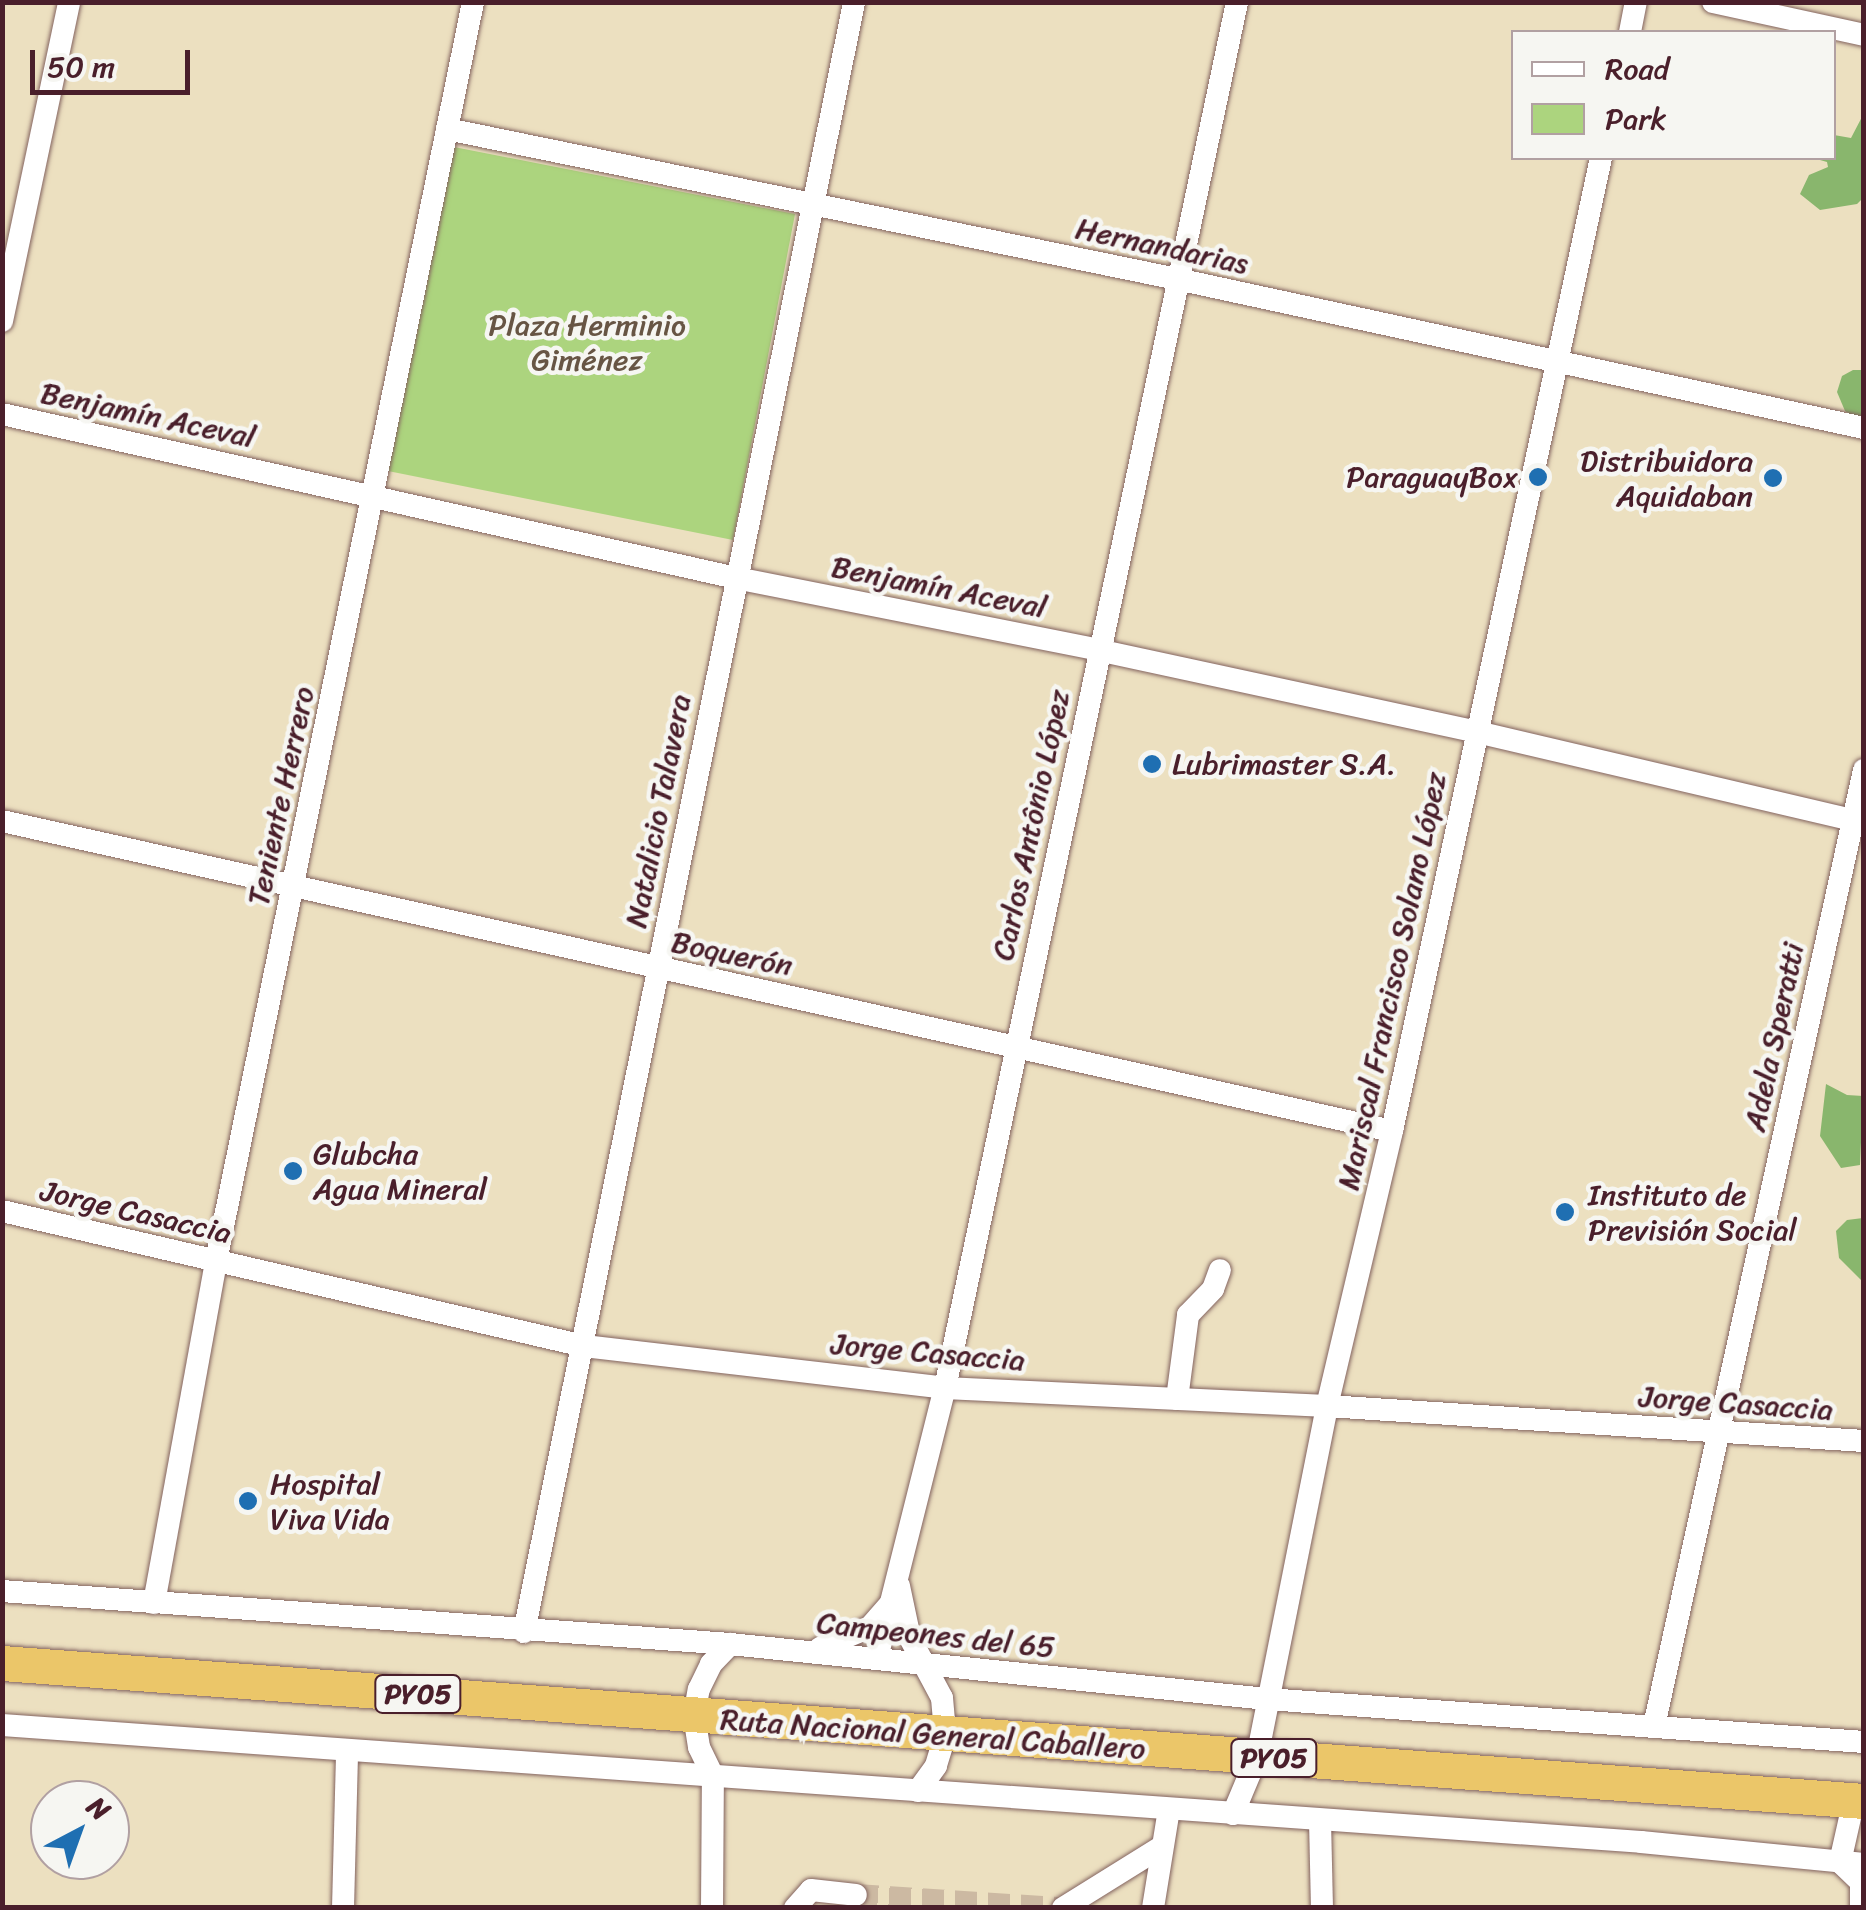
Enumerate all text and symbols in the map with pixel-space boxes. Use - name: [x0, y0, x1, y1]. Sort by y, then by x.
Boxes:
- scale bar: [35, 30, 195, 92]
- legend: [1511, 30, 1836, 160]
- text: 50 m: [47, 40, 115, 94]
- text: Road: [1605, 42, 1669, 96]
- text: Park: [1605, 92, 1667, 146]
- street label: Hernandarias: [1073, 210, 1251, 282]
- park label: Plaza Herminio Giménez: [487, 307, 687, 378]
- street label: Benjamín Aceval: [38, 375, 258, 455]
- place label: Distribuidora Aquidaban: [1580, 443, 1753, 514]
- place label: ParaguayBox: [1346, 459, 1518, 495]
- marker: ParaguayBox: [1527, 466, 1549, 488]
- marker: Distribuidora Aquidaban: [1762, 467, 1784, 489]
- street label: Benjamín Aceval: [828, 549, 1050, 625]
- street label: Teniente Herrero: [240, 683, 322, 909]
- street label: Carlos Antônio López: [985, 686, 1077, 964]
- street label: Natalicio Talavera: [618, 692, 698, 930]
- place label: Lubrimaster S.A.: [1172, 746, 1396, 782]
- marker: Lubrimaster S.A.: [1141, 753, 1163, 775]
- street label: Mariscal Francisco Solano López: [1330, 769, 1454, 1193]
- street label: Boquerón: [668, 924, 796, 984]
- street label: Adela Speratti: [1736, 939, 1812, 1135]
- place label: Glubcha Agua Mineral: [313, 1136, 487, 1206]
- marker: Glubcha Agua Mineral: [282, 1160, 304, 1182]
- street label: Jorge Casaccia: [37, 1172, 235, 1252]
- place label: Instituto de Previsión Social: [1588, 1177, 1797, 1248]
- marker: Instituto de Previsión Social: [1552, 1199, 1578, 1225]
- street label: Jorge Casaccia: [829, 1326, 1027, 1378]
- street label: Jorge Casaccia: [1637, 1378, 1835, 1428]
- place label: Hospital Viva Vida: [270, 1466, 390, 1536]
- marker: Hospital Viva Vida: [235, 1488, 261, 1514]
- street label: Campeones del 65: [815, 1605, 1057, 1665]
- road number: PY05: [373, 1671, 463, 1717]
- street label: Ruta Nacional General Caballero: [719, 1701, 1147, 1767]
- road number: PY05: [1229, 1735, 1319, 1781]
- north arrow: [30, 1780, 130, 1880]
- text: N: [75, 1784, 122, 1833]

